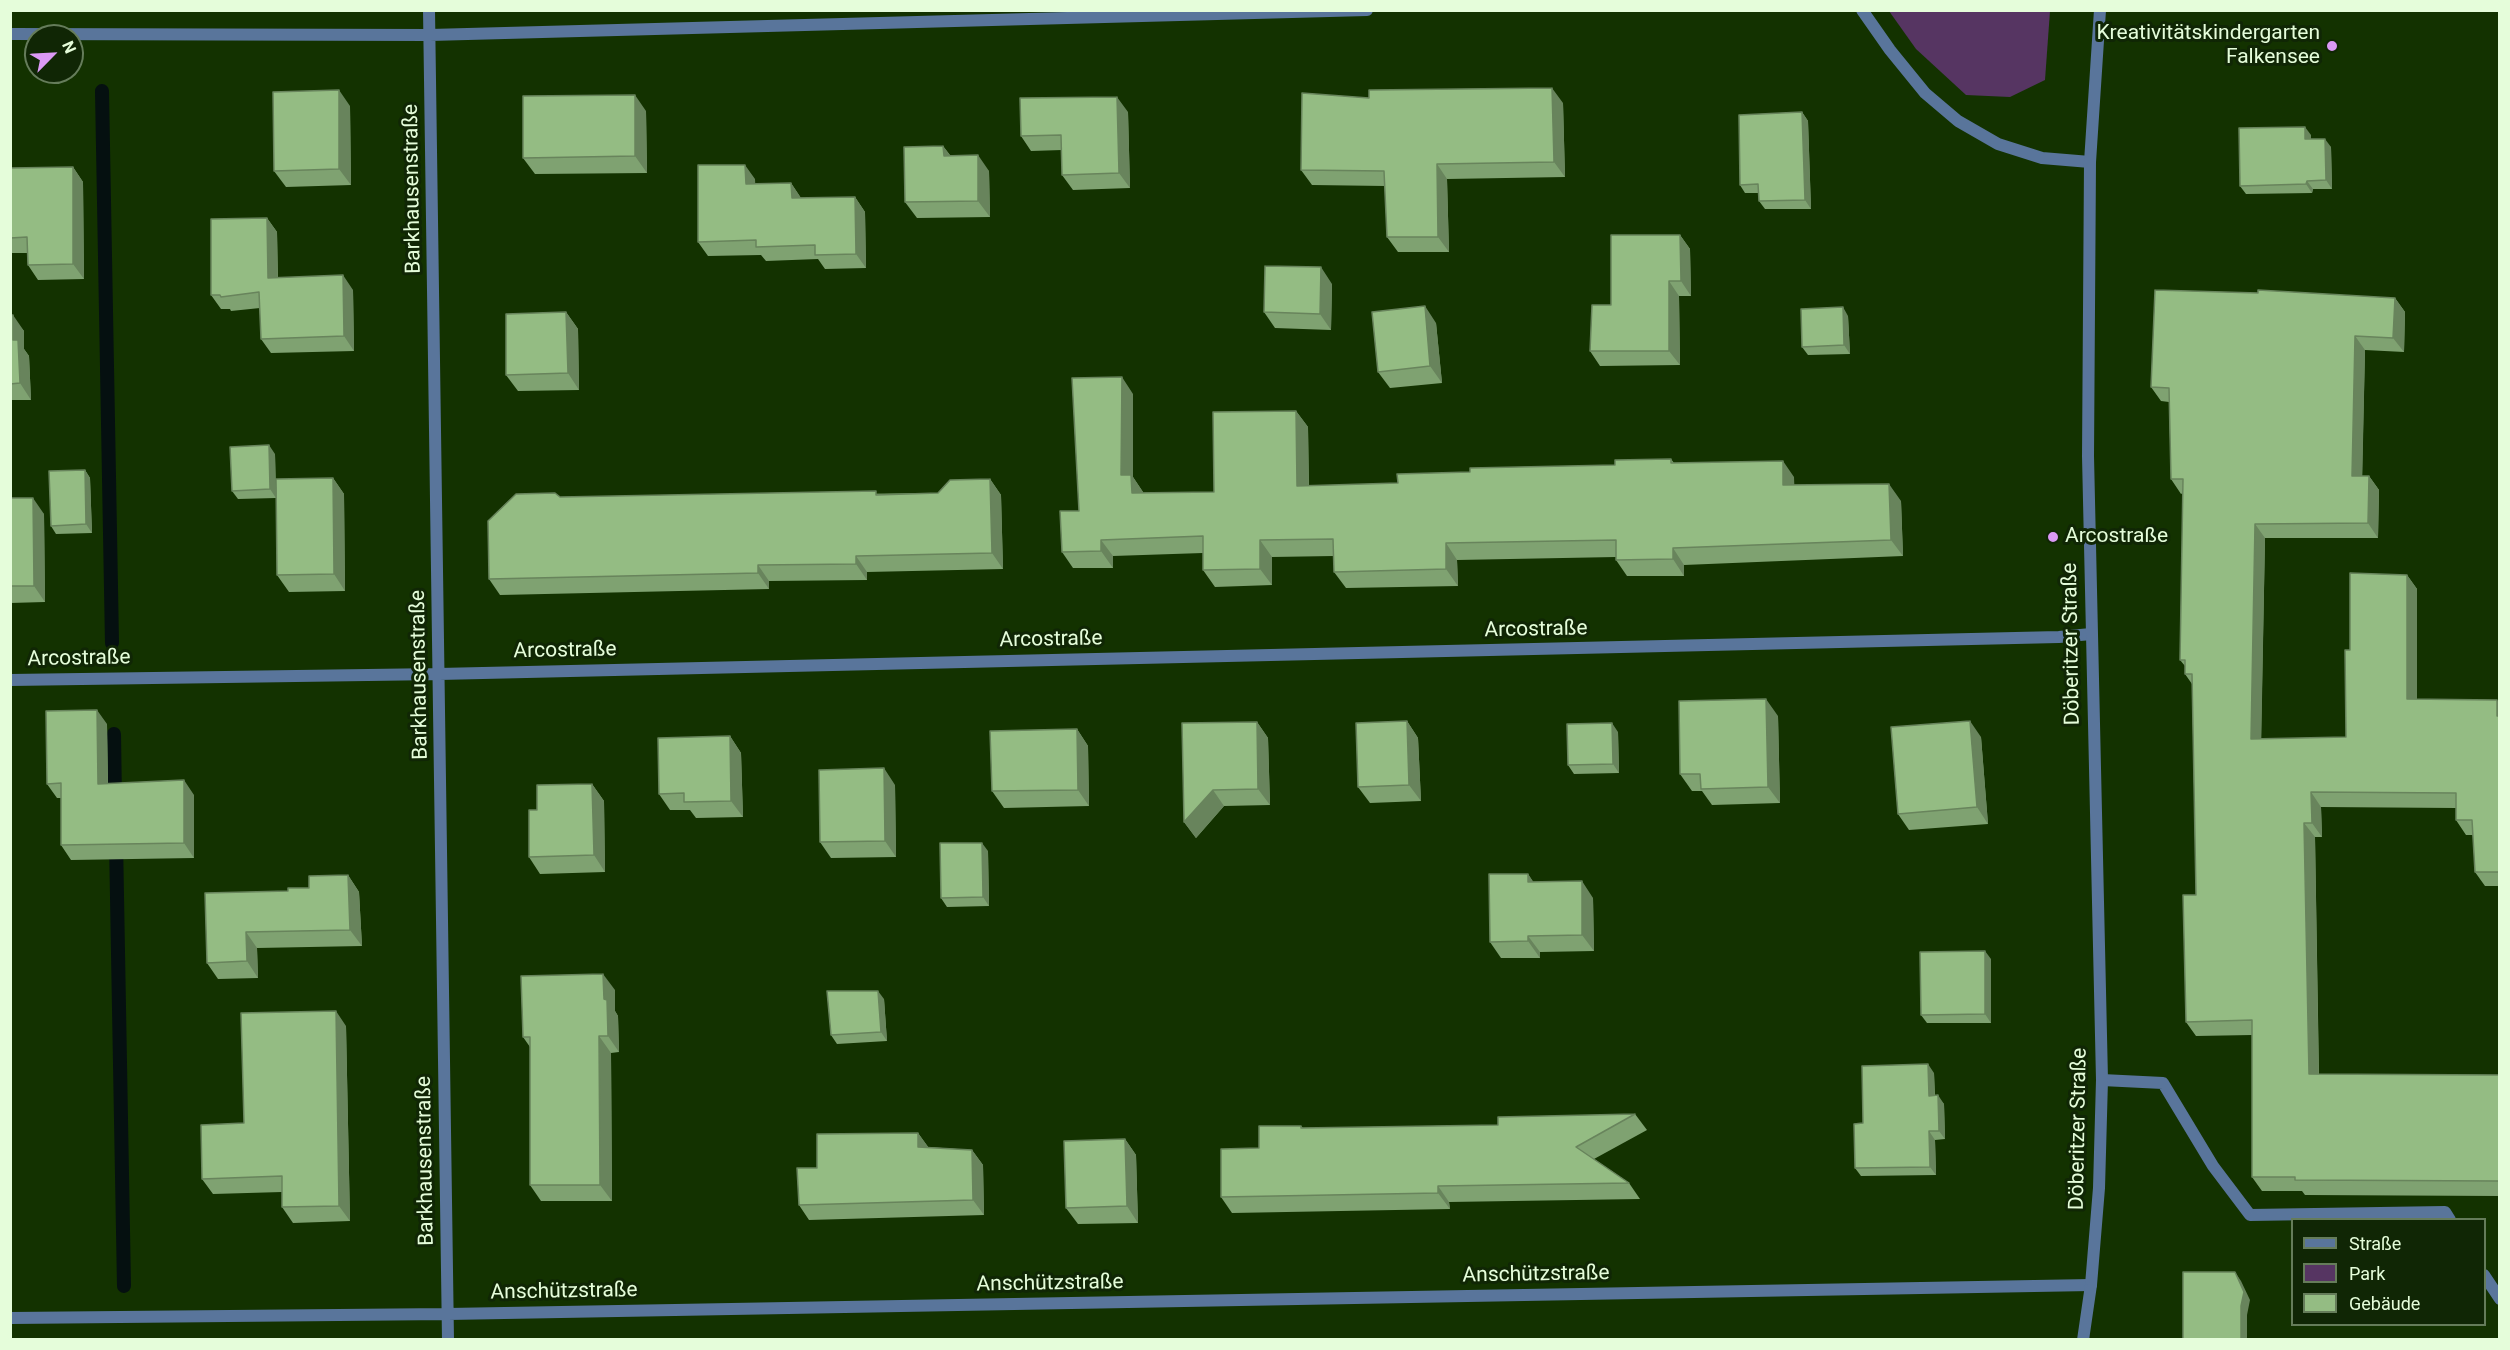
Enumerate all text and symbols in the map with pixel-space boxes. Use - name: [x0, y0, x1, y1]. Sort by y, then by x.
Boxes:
- place label: Kreativitätskindergarten Falkensee: [2096, 21, 2320, 71]
- north arrow: [24, 24, 84, 84]
- text: N: [58, 38, 80, 56]
- marker: Kreativitätskindergarten Falkensee: [2325, 39, 2339, 53]
- street label: Barkhausenstraße: [399, 104, 427, 274]
- place label: Arcostraße: [2065, 524, 2168, 550]
- marker: Arcostraße: [2046, 530, 2060, 544]
- street label: Döberitzer Straße: [2058, 562, 2086, 726]
- street label: Barkhausenstraße: [406, 590, 434, 760]
- street label: Arcostraße: [1484, 617, 1588, 643]
- street label: Arcostraße: [999, 627, 1103, 653]
- street label: Arcostraße: [513, 638, 617, 664]
- street label: Arcostraße: [27, 646, 131, 672]
- street label: Döberitzer Straße: [2065, 1047, 2093, 1211]
- street label: Barkhausenstraße: [412, 1076, 440, 1246]
- legend: [2291, 1218, 2486, 1326]
- text: Straße: [2349, 1233, 2401, 1254]
- street label: Anschützstraße: [1462, 1261, 1610, 1289]
- text: Park: [2349, 1263, 2385, 1284]
- street label: Anschützstraße: [976, 1270, 1124, 1298]
- street label: Anschützstraße: [490, 1278, 638, 1306]
- text: Gebäude: [2349, 1293, 2420, 1314]

